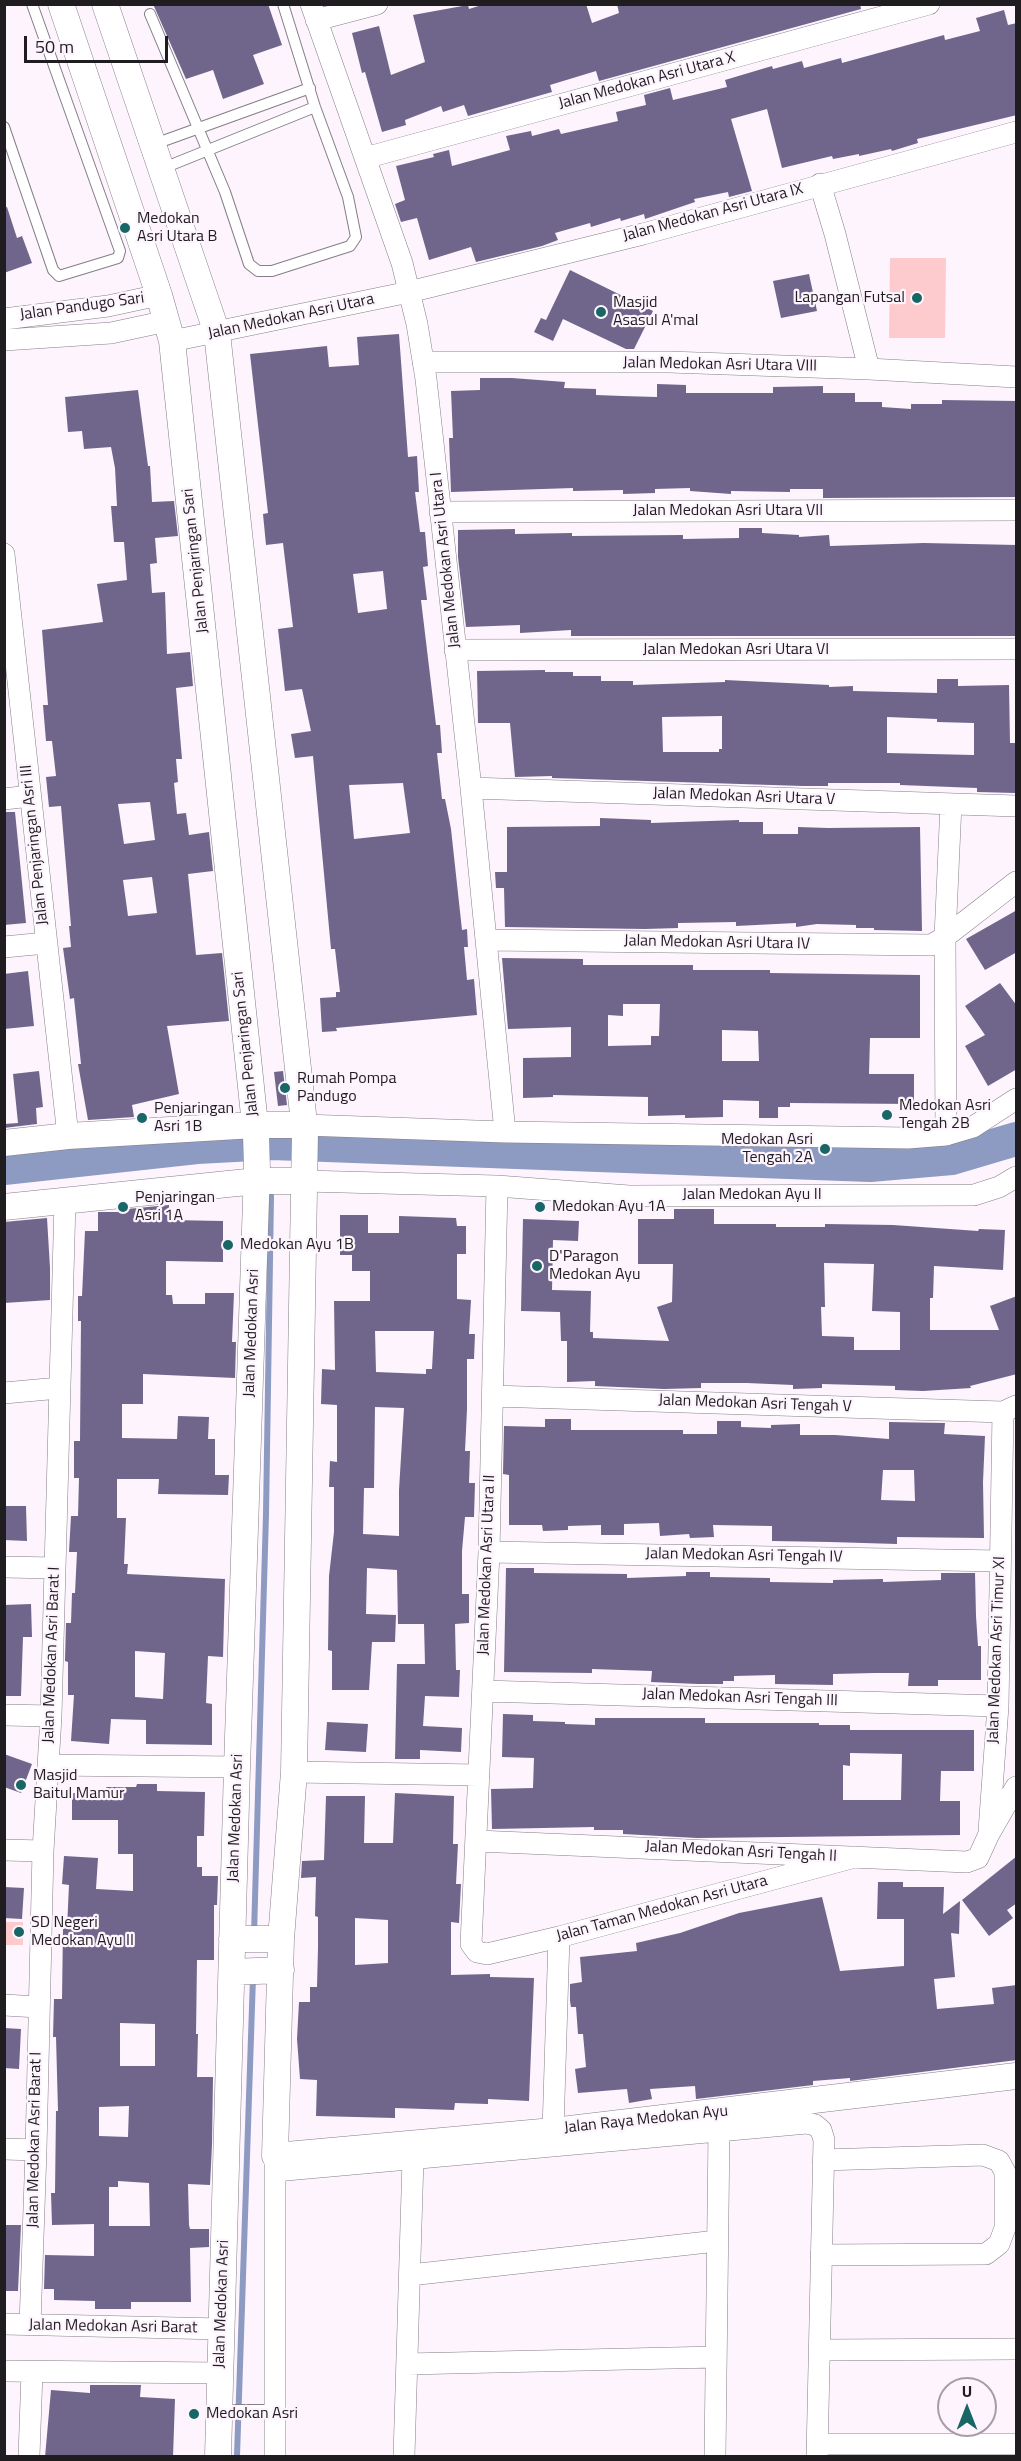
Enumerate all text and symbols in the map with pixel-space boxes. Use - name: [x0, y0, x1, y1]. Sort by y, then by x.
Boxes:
- scale bar: [27, 24, 171, 62]
- text: 50 m: [35, 33, 74, 60]
- street label: Jalan Medokan Asri Utara X: [557, 48, 737, 114]
- street label: Jalan Medokan Asri Utara IX: [621, 180, 805, 246]
- place label: Medokan Asri Utara B: [137, 209, 217, 247]
- marker: Medokan Asri Utara B: [118, 221, 132, 235]
- place label: Lapangan Futsal: [795, 288, 905, 308]
- street label: Jalan Pandugo Sari: [19, 289, 145, 325]
- street label: Jalan Medokan Asri Utara: [206, 290, 376, 344]
- marker: Lapangan Futsal: [910, 291, 924, 305]
- place label: Masjid Asasul A'mal: [613, 293, 698, 331]
- marker: Masjid Asasul A'mal: [594, 305, 608, 319]
- street label: Jalan Medokan Asri Utara VIII: [623, 354, 817, 376]
- street label: Jalan Medokan Asri Utara I: [427, 471, 465, 649]
- street label: Jalan Penjaringan Sari: [179, 487, 213, 635]
- street label: Jalan Medokan Asri Utara VII: [633, 501, 823, 521]
- street label: Jalan Medokan Asri Utara VI: [643, 640, 829, 660]
- street label: Jalan Penjaringan Asri III: [17, 764, 53, 926]
- street label: Jalan Medokan Asri Utara V: [653, 784, 835, 810]
- street label: Jalan Medokan Asri Utara IV: [624, 932, 810, 954]
- street label: Jalan Penjaringan Sari: [229, 970, 263, 1118]
- place label: Rumah Pompa Pandugo: [297, 1069, 397, 1107]
- marker: Rumah Pompa Pandugo: [278, 1081, 292, 1095]
- place label: Medokan Asri Tengah 2B: [899, 1096, 991, 1134]
- place label: Penjaringan Asri 1B: [154, 1099, 234, 1137]
- marker: Medokan Asri Tengah 2B: [880, 1108, 894, 1122]
- marker: Penjaringan Asri 1B: [135, 1111, 149, 1125]
- place label: Medokan Asri Tengah 2A: [721, 1130, 813, 1168]
- marker: Medokan Asri Tengah 2A: [818, 1142, 832, 1156]
- street label: Jalan Medokan Ayu II: [682, 1185, 822, 1205]
- place label: Penjaringan Asri 1A: [135, 1188, 215, 1226]
- place label: Medokan Ayu 1A: [552, 1197, 666, 1217]
- marker: Penjaringan Asri 1A: [116, 1200, 130, 1214]
- marker: Medokan Ayu 1A: [533, 1200, 547, 1214]
- place label: Medokan Ayu 1B: [240, 1235, 354, 1255]
- marker: Medokan Ayu 1B: [221, 1238, 235, 1252]
- place label: D'Paragon Medokan Ayu: [549, 1247, 641, 1285]
- marker: D'Paragon Medokan Ayu: [530, 1259, 544, 1273]
- street label: Jalan Medokan Asri: [240, 1268, 264, 1398]
- street label: Jalan Medokan Asri Tengah V: [658, 1391, 852, 1417]
- street label: Jalan Medokan Asri Utara II: [474, 1474, 500, 1656]
- street label: Jalan Medokan Asri Tengah IV: [645, 1545, 843, 1567]
- street label: Jalan Medokan Asri Timur XI: [984, 1556, 1010, 1744]
- street label: Jalan Medokan Asri Barat I: [39, 1566, 65, 1744]
- street label: Jalan Medokan Asri Tengah III: [642, 1685, 838, 1711]
- street label: Jalan Medokan Asri: [224, 1753, 248, 1883]
- place label: Masjid Baitul Mamur: [33, 1766, 125, 1804]
- marker: Masjid Baitul Mamur: [14, 1778, 28, 1792]
- street label: Jalan Medokan Asri Tengah II: [645, 1837, 837, 1867]
- street label: Jalan Taman Medokan Asri Utara: [554, 1872, 770, 1946]
- place label: SD Negeri Medokan Ayu II: [31, 1913, 134, 1951]
- marker: SD Negeri Medokan Ayu II: [12, 1925, 26, 1939]
- street label: Jalan Medokan Asri Barat I: [24, 2052, 46, 2228]
- street label: Jalan Raya Medokan Ayu: [563, 2102, 729, 2138]
- street label: Jalan Medokan Asri: [210, 2239, 234, 2369]
- street label: Jalan Medokan Asri Barat: [28, 2316, 198, 2338]
- north arrow: [937, 2377, 997, 2437]
- text: U: [962, 2379, 972, 2403]
- place label: Medokan Asri: [206, 2404, 298, 2424]
- marker: Medokan Asri: [187, 2407, 201, 2421]

